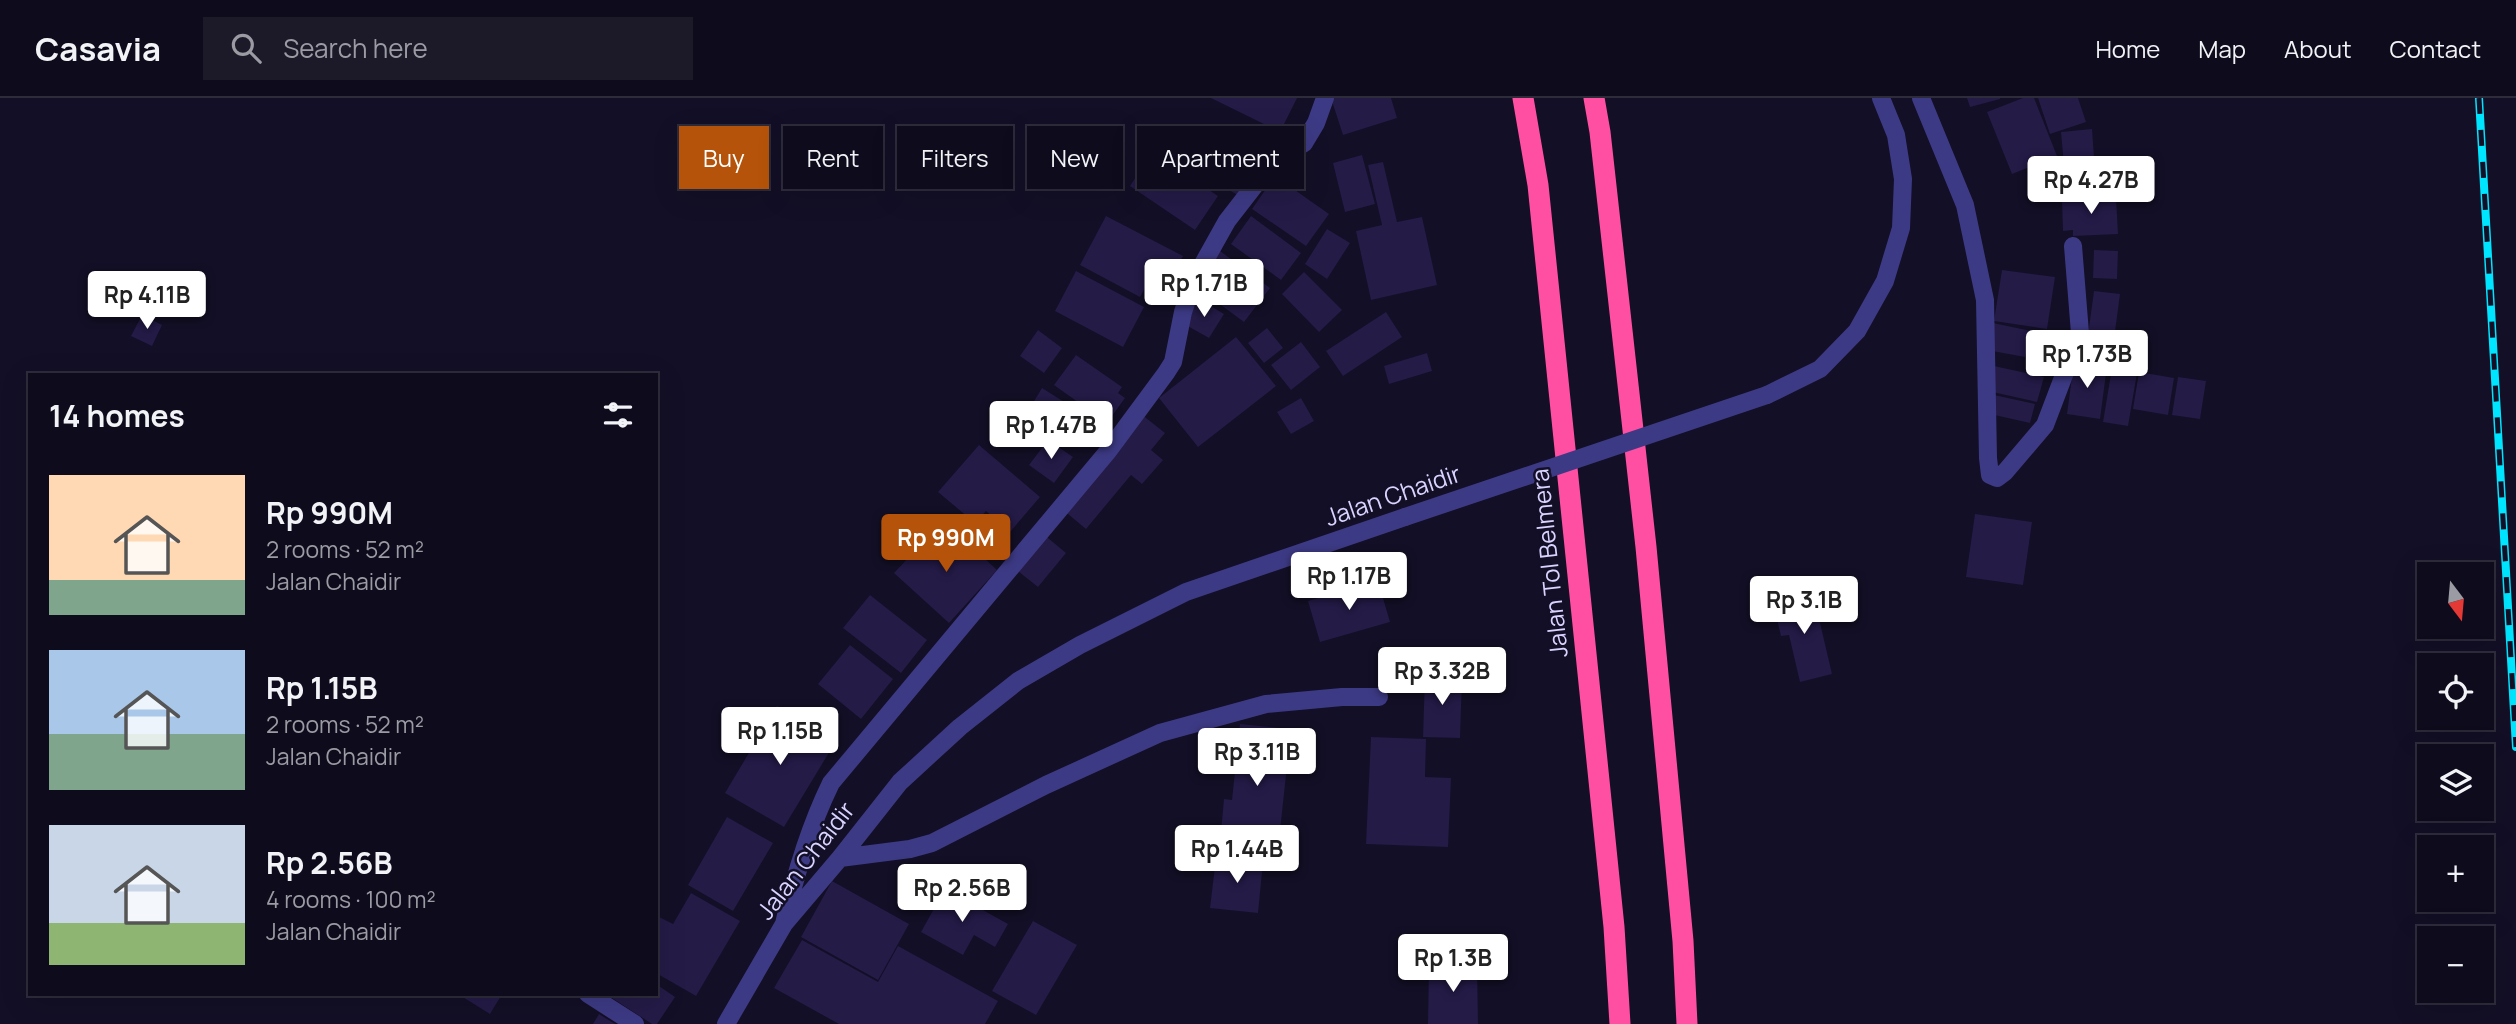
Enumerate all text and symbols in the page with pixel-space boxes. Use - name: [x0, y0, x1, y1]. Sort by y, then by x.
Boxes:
- search box: [203, 17, 693, 80]
- text: Casavia: [35, 26, 161, 71]
- icon: search: [227, 29, 265, 67]
- text: Search here: [283, 30, 428, 66]
- text: Home: [2095, 32, 2160, 65]
- text: Map: [2198, 32, 2246, 65]
- text: About: [2284, 32, 2352, 65]
- text: Contact: [2390, 32, 2481, 65]
- chip: Buy: [679, 126, 769, 189]
- chip: Rent: [783, 126, 883, 189]
- chip: Filters: [897, 126, 1013, 189]
- chip: New: [1027, 126, 1123, 189]
- chip: Apartment: [1137, 126, 1304, 189]
- pin: Rp 4.27B: [2019, 156, 2163, 216]
- text: Rp 4.27B: [2044, 163, 2138, 195]
- pin: Rp 1.71B: [1132, 260, 1276, 319]
- text: Rp 1.71B: [1161, 266, 1247, 298]
- pin: Rp 4.11B: [75, 272, 219, 331]
- text: Rp 4.11B: [104, 278, 190, 310]
- pin: Rp 1.73B: [2015, 330, 2159, 390]
- text: Rp 1.73B: [2042, 337, 2132, 369]
- text: 14 homes: [49, 395, 185, 436]
- icon: filters: [599, 396, 637, 434]
- pin: Rp 1.47B: [979, 402, 1123, 461]
- text: Rp 1.47B: [1006, 408, 1096, 440]
- street label: Jalan Chaidir: [1320, 456, 1465, 533]
- street label: Jalan Tol Belmera: [1522, 467, 1575, 659]
- text: Rp 990M: [266, 492, 393, 533]
- icon: home: [105, 503, 189, 587]
- pin: Rp 990M: [881, 514, 1011, 574]
- text: Rp 990M: [897, 521, 995, 553]
- text: 2 rooms · 52 m²: [266, 533, 424, 565]
- pin: Rp 1.17B: [1277, 552, 1421, 612]
- text: Rp 1.17B: [1307, 559, 1391, 591]
- north arrow: [2417, 562, 2494, 639]
- map controls: [2417, 562, 2494, 1003]
- text: Jalan Chaidir: [266, 565, 401, 597]
- pin: Rp 3.1B: [1739, 576, 1869, 636]
- text: Rp 3.1B: [1766, 583, 1842, 615]
- pin: Rp 3.32B: [1370, 648, 1514, 707]
- button: locate: [2417, 653, 2494, 730]
- text: Rp 3.32B: [1394, 654, 1490, 686]
- text: Rp 1.15B: [266, 667, 377, 708]
- icon: home: [105, 678, 189, 762]
- text: 2 rooms · 52 m²: [266, 708, 424, 740]
- pin: Rp 1.15B: [708, 708, 852, 767]
- text: Rp 1.15B: [737, 714, 823, 746]
- pin: Rp 3.11B: [1185, 728, 1329, 788]
- text: Rp 3.11B: [1214, 735, 1300, 767]
- text: Jalan Chaidir: [266, 740, 401, 772]
- button: layers: [2417, 744, 2494, 821]
- street label: Jalan Chaidir: [748, 794, 862, 926]
- pin: Rp 1.44B: [1165, 826, 1309, 885]
- text: Rp 1.44B: [1191, 832, 1283, 864]
- button: +: [2417, 835, 2494, 912]
- text: Rp 2.56B: [266, 842, 392, 883]
- icon: home: [105, 853, 189, 937]
- pin: Rp 2.56B: [890, 864, 1034, 924]
- text: Rp 2.56B: [914, 871, 1010, 903]
- text: 4 rooms · 100 m²: [266, 883, 436, 915]
- text: Jalan Chaidir: [266, 915, 401, 947]
- button: −: [2417, 926, 2494, 1003]
- pin: Rp 1.3B: [1388, 934, 1518, 994]
- text: Rp 1.3B: [1414, 941, 1492, 973]

